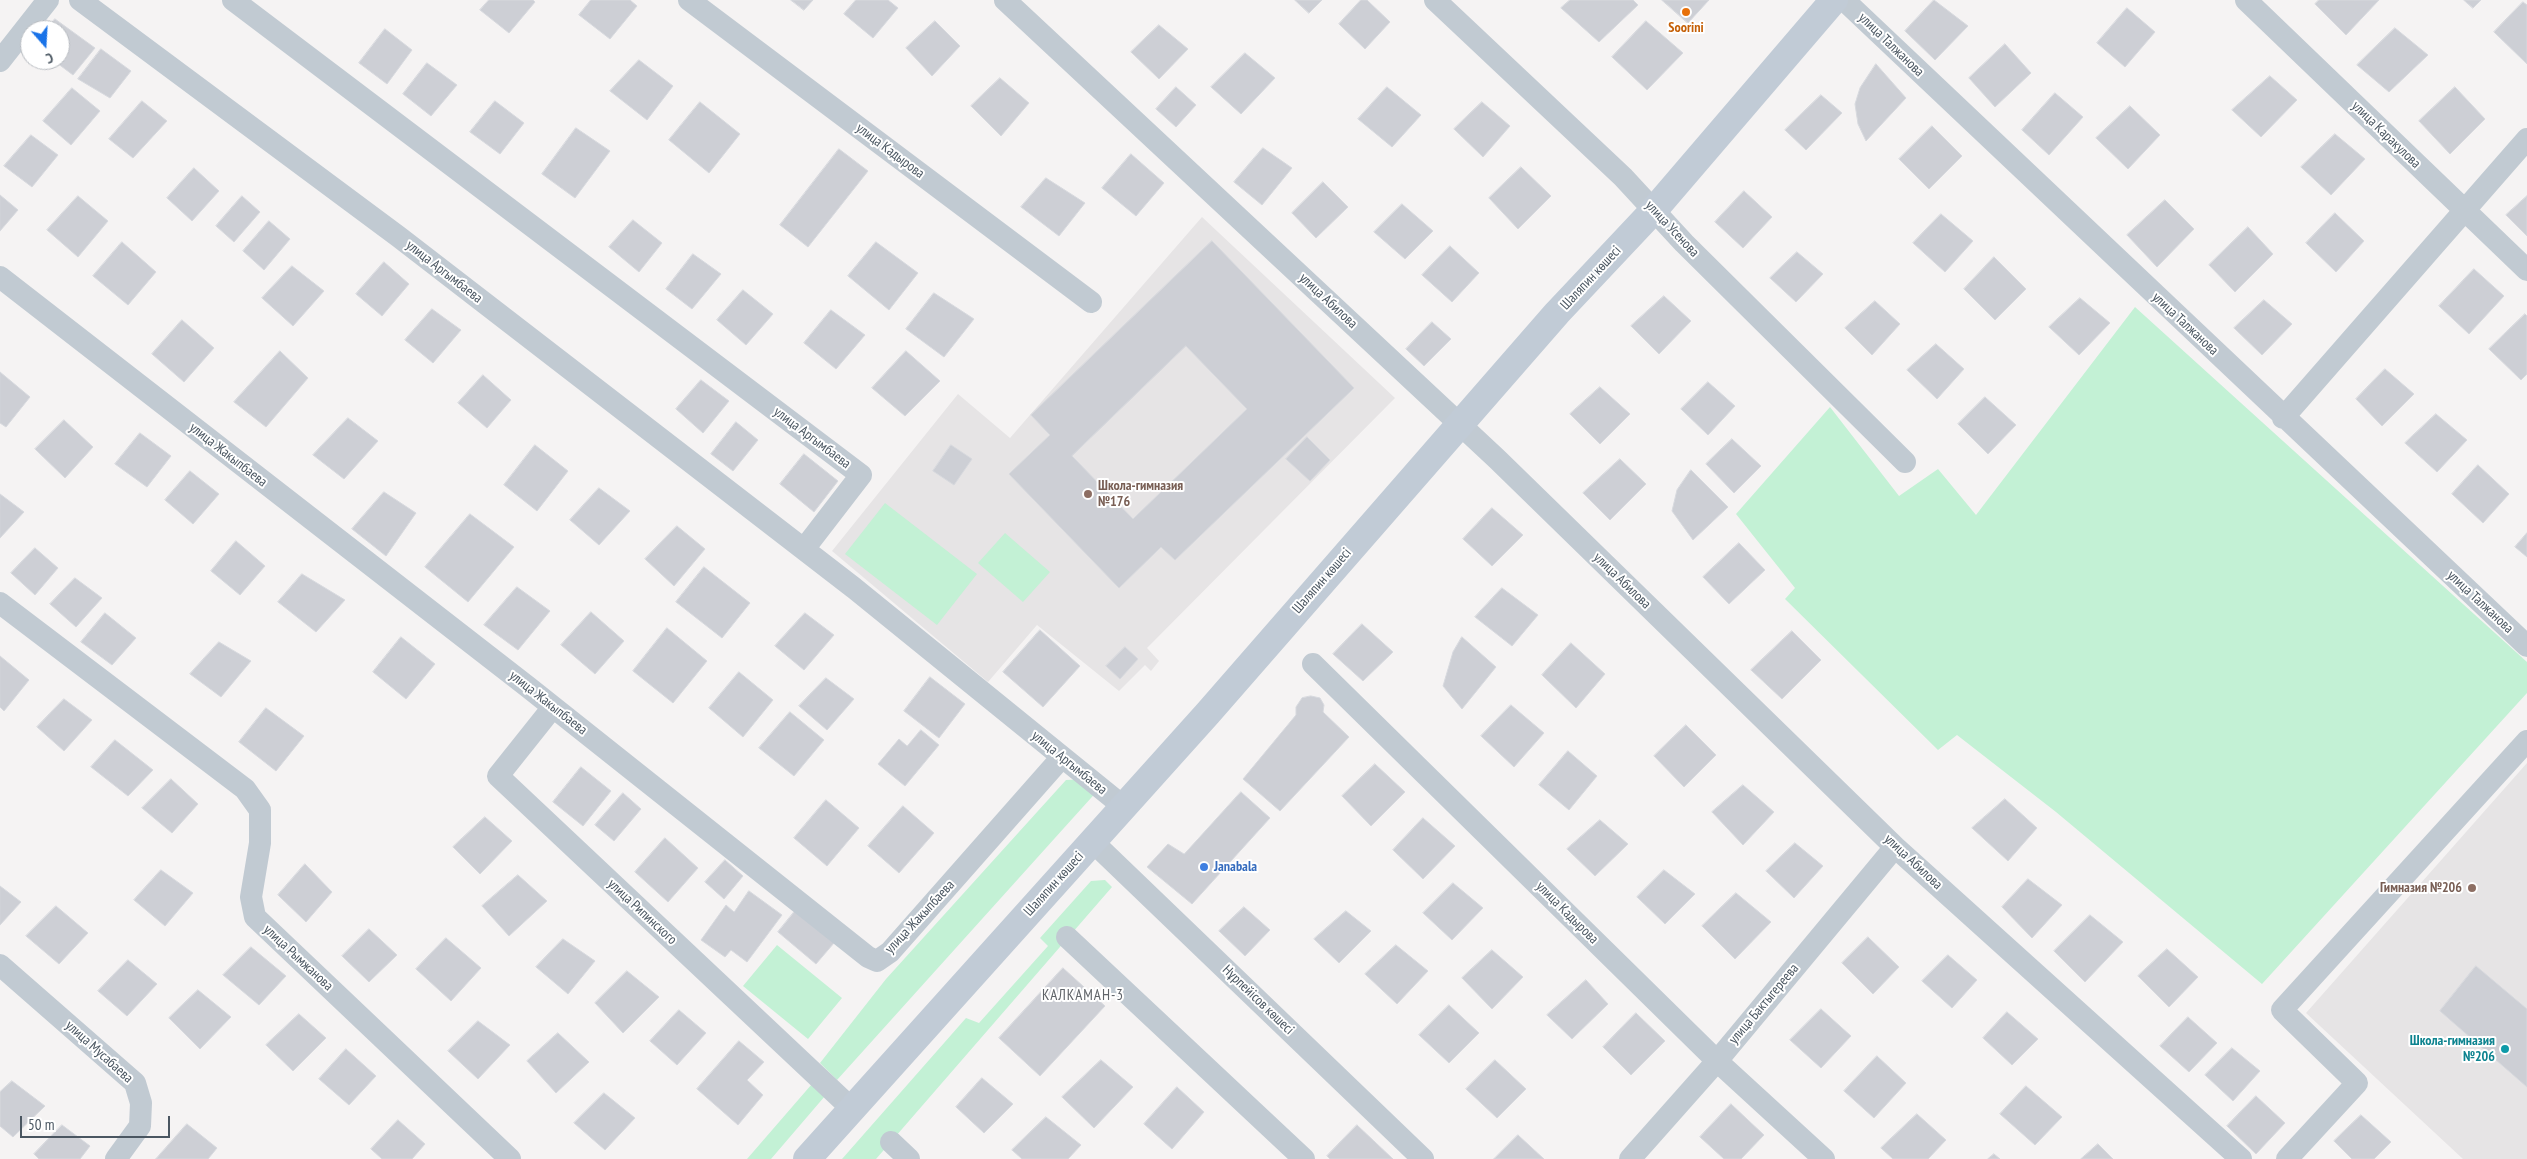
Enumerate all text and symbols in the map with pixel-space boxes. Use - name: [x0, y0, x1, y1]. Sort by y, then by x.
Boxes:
- marker: Soorini: [1680, 6, 1692, 18]
- street label: улица Талжанова: [1855, 10, 1927, 80]
- north arrow: [20, 20, 70, 70]
- place label: Soorini: [1668, 20, 1704, 36]
- text: С: [44, 49, 56, 68]
- street label: улица Каракулова: [2348, 98, 2424, 172]
- street label: улица Кадырова: [853, 120, 927, 182]
- street label: улица Усенова: [1642, 197, 1702, 261]
- street label: улица Аргымбаева: [403, 237, 485, 307]
- street label: Шаляпин көшесі: [1557, 243, 1625, 313]
- street label: улица Абилова: [1295, 270, 1361, 332]
- street label: улица Талжанова: [2148, 289, 2222, 359]
- street label: улица Аргымбаева: [770, 404, 854, 472]
- street label: улица Жакыпбаева: [186, 419, 270, 491]
- place label: Школа-гимназия №176: [1098, 478, 1183, 511]
- marker: Школа-гимназия №176: [1082, 488, 1094, 500]
- street label: Шаляпин көшесі: [1289, 545, 1355, 617]
- street label: улица Абилова: [1590, 549, 1654, 613]
- street label: улица Талжанова: [2443, 567, 2517, 637]
- street label: улица Жакыпбаева: [506, 667, 590, 739]
- street label: улица Аргымбаева: [1028, 728, 1110, 798]
- street label: улица Абилова: [1880, 831, 1946, 893]
- street label: Шаляпин көшесі: [1021, 848, 1087, 920]
- place label: Janabala: [1214, 859, 1257, 875]
- marker: Janabala: [1198, 861, 1210, 873]
- street label: улица Рипинского: [604, 876, 680, 948]
- street label: улица Жакыпбаева: [882, 877, 958, 957]
- street label: улица Кадырова: [1532, 878, 1602, 948]
- place label: Гимназия №206: [2380, 880, 2462, 896]
- marker: Гимназия №206: [2466, 882, 2478, 894]
- street label: улица Рымжанова: [260, 922, 336, 994]
- street label: улица Бактыгереева: [1726, 960, 1802, 1048]
- street label: Нұрпейісов көшесі: [1219, 962, 1297, 1038]
- district label: КАЛКАМАН-3: [1041, 987, 1125, 1005]
- street label: улица Мусабаева: [62, 1017, 136, 1087]
- place label: Школа-гимназия №206: [2410, 1033, 2495, 1066]
- marker: Школа-гимназия №206: [2499, 1043, 2511, 1055]
- scale bar: [22, 1106, 172, 1138]
- text: 50 m: [28, 1115, 54, 1134]

